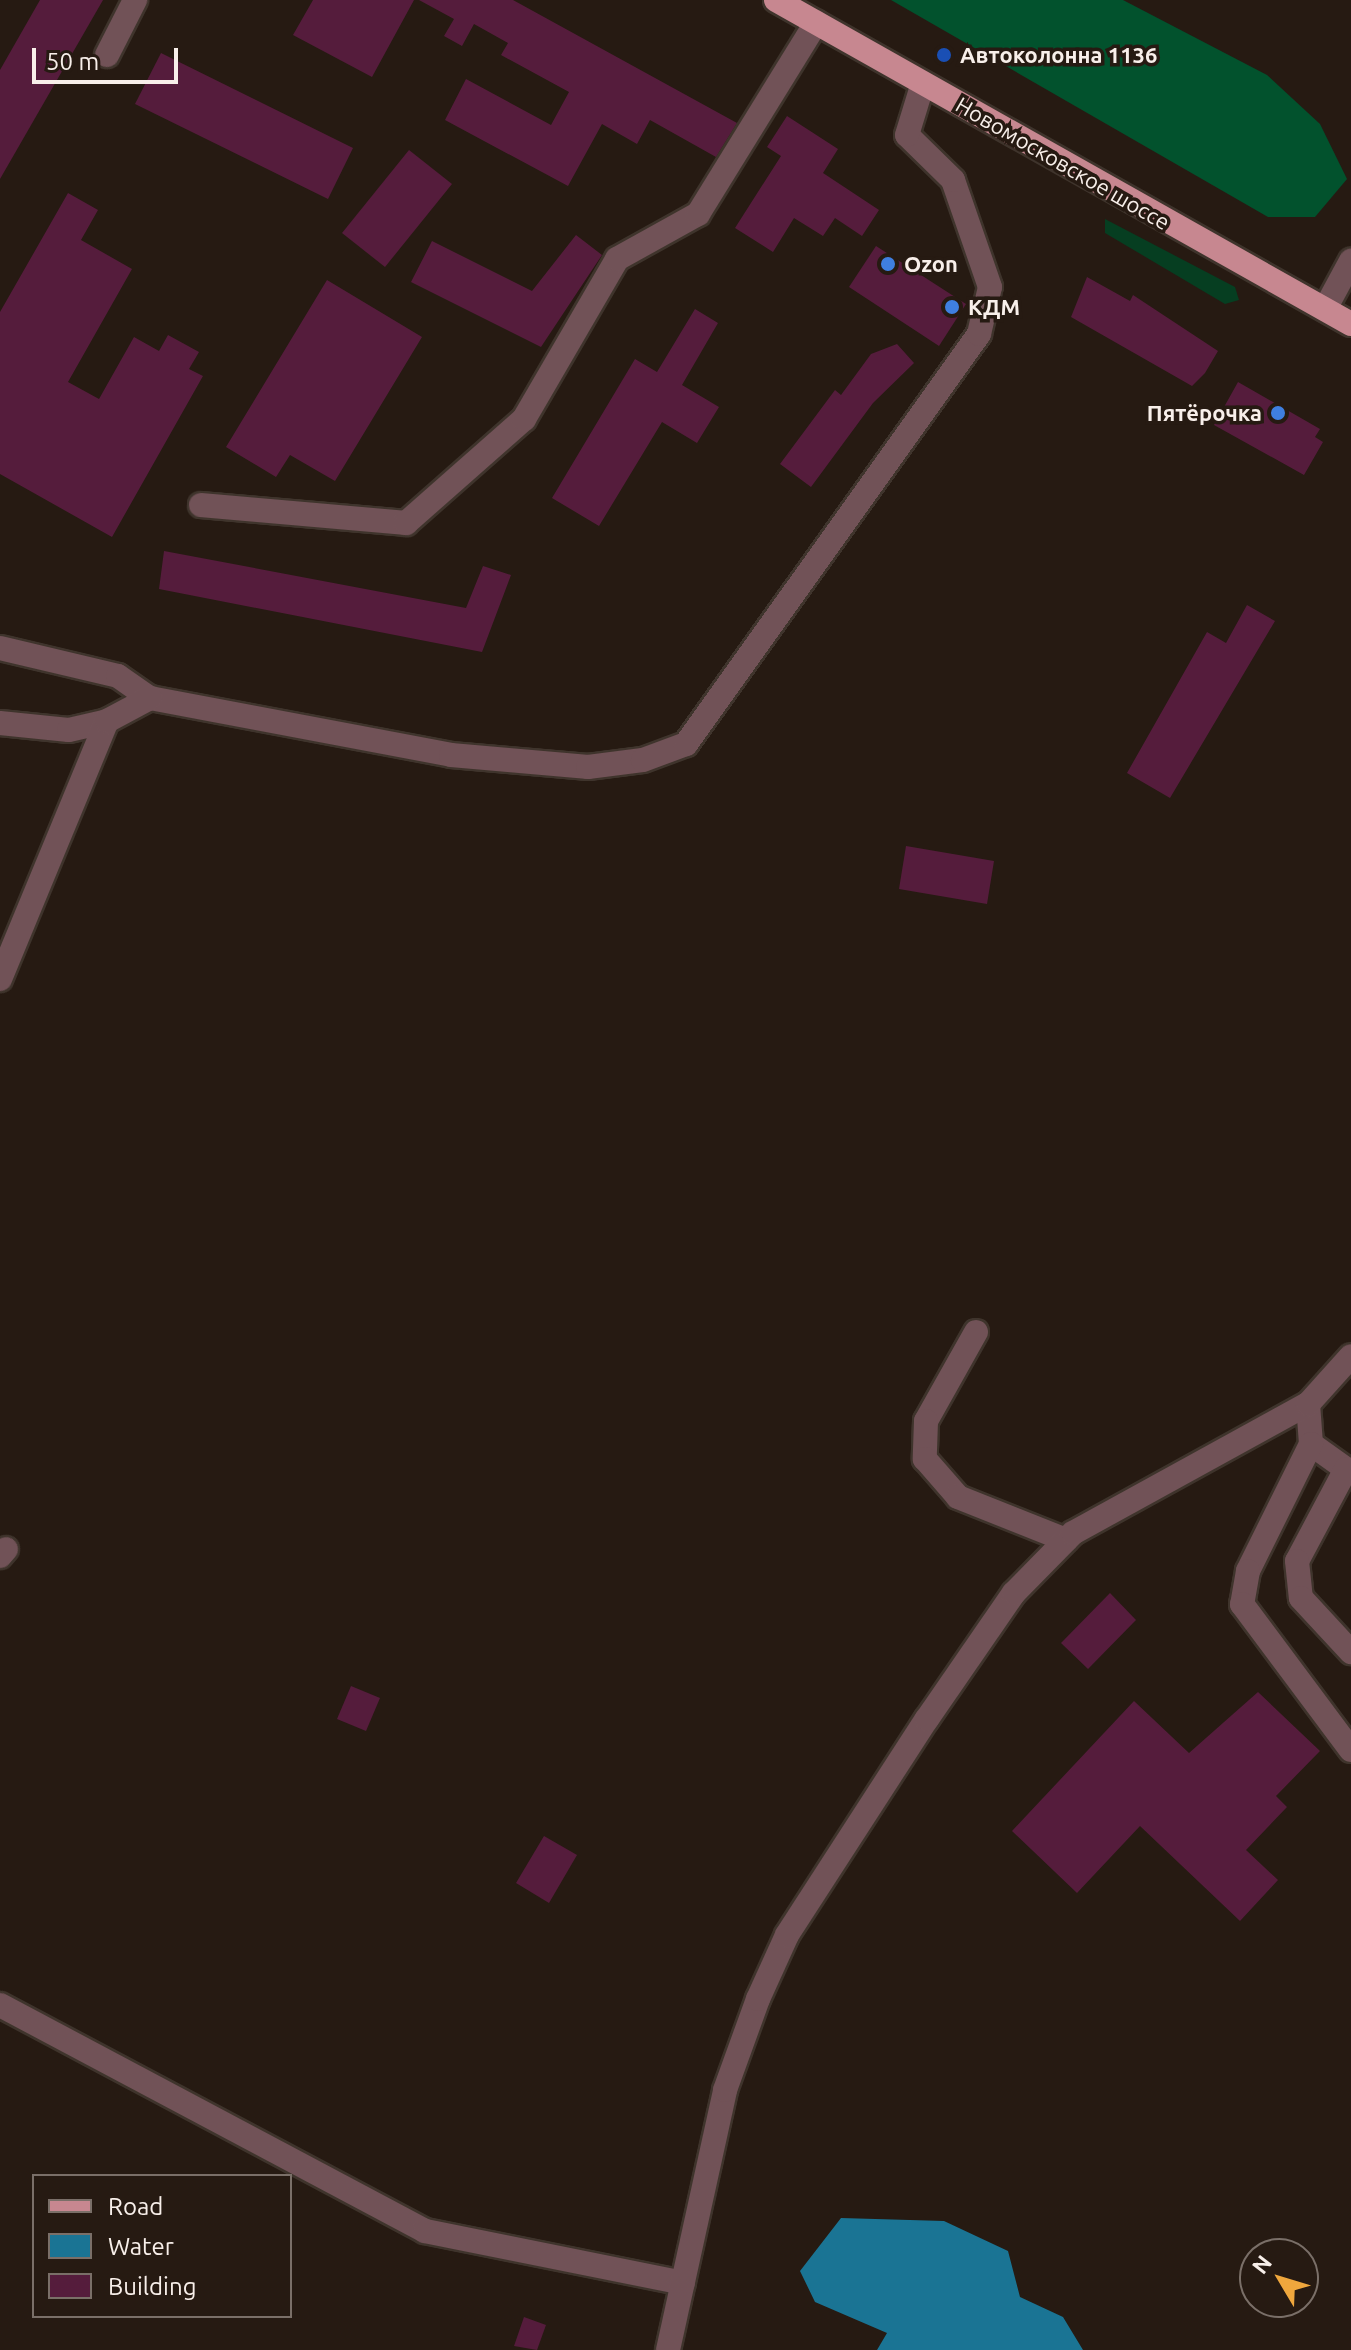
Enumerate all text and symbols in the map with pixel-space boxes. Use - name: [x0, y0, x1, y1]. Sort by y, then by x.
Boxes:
- scale bar: [36, 32, 182, 82]
- place label: Автоколонна 1136: [960, 42, 1157, 68]
- marker: Автоколонна 1136: [935, 46, 953, 64]
- text: 50 m: [46, 48, 99, 75]
- street label: Новомосковское шоссе: [951, 91, 1175, 235]
- place label: Ozon: [904, 251, 958, 277]
- marker: Ozon: [879, 255, 897, 273]
- place label: КДМ: [968, 294, 1020, 320]
- marker: КДМ: [943, 298, 961, 316]
- place label: Пятёрочка: [1147, 400, 1262, 426]
- marker: Пятёрочка: [1269, 404, 1287, 422]
- legend: [32, 2174, 292, 2318]
- text: Road: [108, 2193, 163, 2220]
- text: Water: [108, 2233, 174, 2260]
- north arrow: [1239, 2238, 1319, 2318]
- text: N: [1246, 2250, 1276, 2278]
- text: Building: [108, 2273, 196, 2300]

